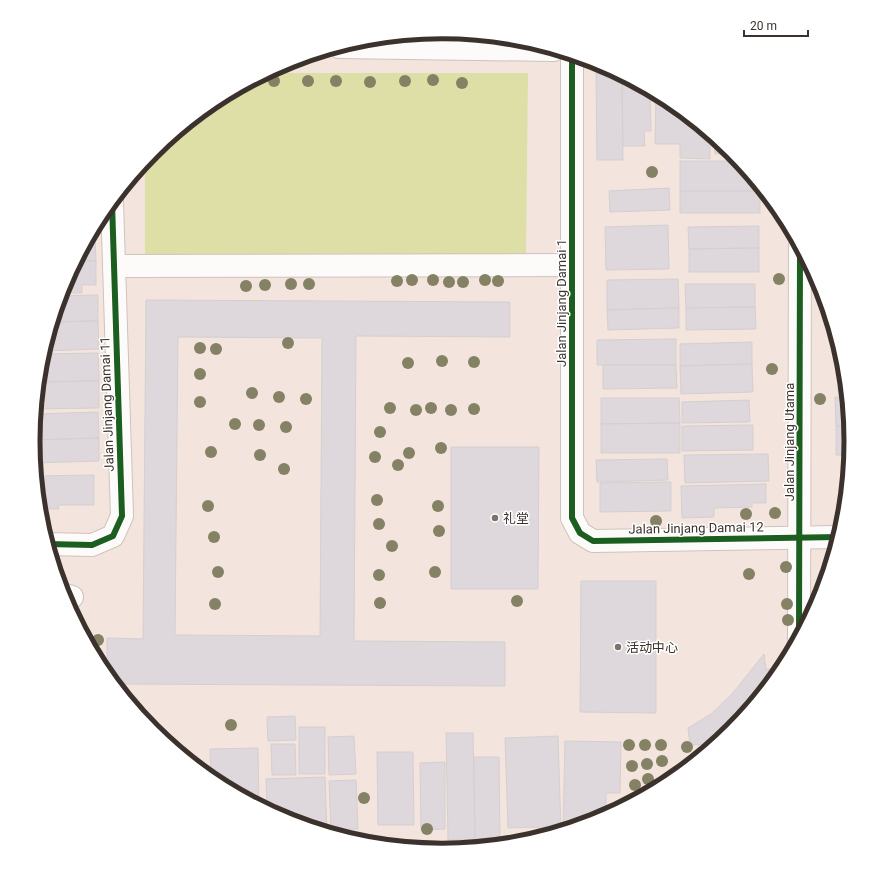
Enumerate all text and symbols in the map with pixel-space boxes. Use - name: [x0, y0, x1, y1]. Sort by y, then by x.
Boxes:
- scale bar: [744, 12, 808, 38]
- text: 20 m: [750, 19, 777, 33]
- street label: Jalan Jinjang Damai 1: [554, 239, 569, 367]
- street label: Jalan Jinjang Damai 11: [97, 336, 117, 472]
- street label: Jalan Jinjang Utama: [782, 383, 797, 501]
- place label: 礼堂: [503, 511, 529, 526]
- marker: 礼堂: [490, 513, 500, 523]
- street label: Jalan Jinjang Damai 12: [628, 519, 764, 537]
- place label: 活动中心: [626, 640, 678, 655]
- marker: 活动中心: [613, 642, 623, 652]

